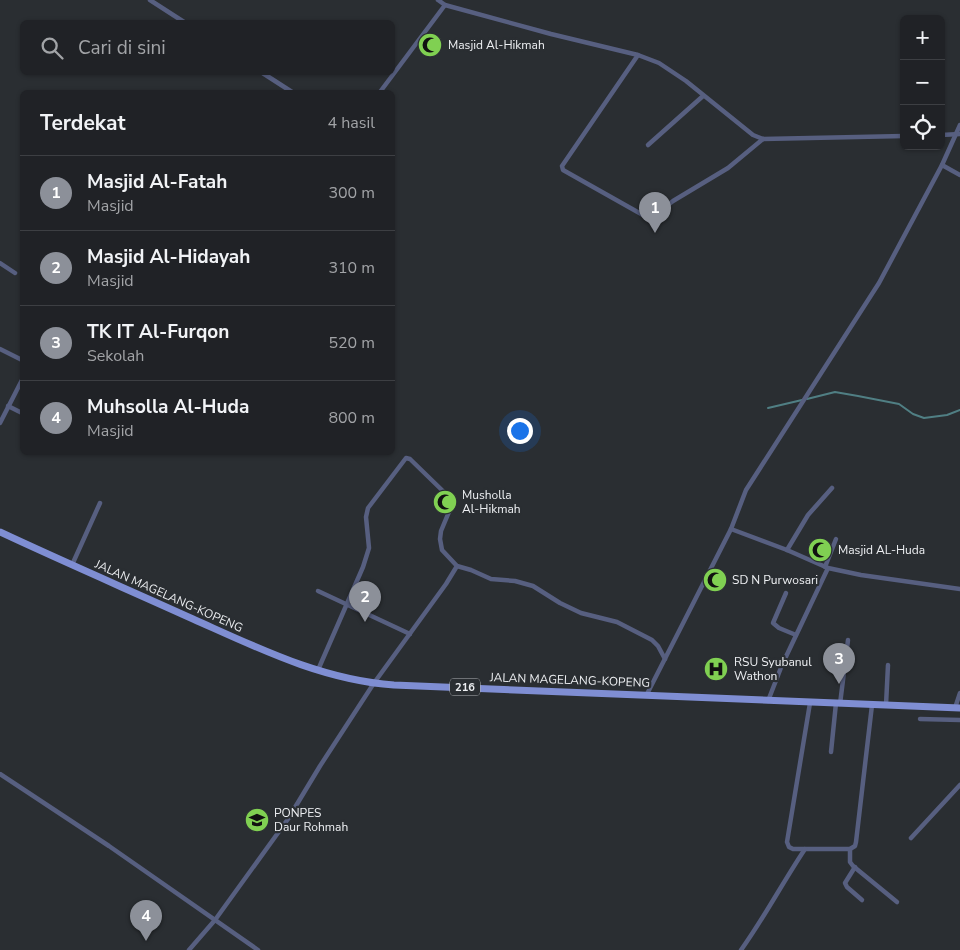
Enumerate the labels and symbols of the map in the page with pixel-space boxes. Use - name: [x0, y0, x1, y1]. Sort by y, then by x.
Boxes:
- mosque icon: Masjid Al-Hikmah: [417, 32, 443, 58]
- place label: Masjid Al-Hikmah: [448, 37, 545, 53]
- pin: 1: [639, 192, 671, 233]
- your location: [507, 418, 533, 444]
- place label: Musholla Al-Hikmah: [462, 487, 521, 517]
- mosque icon: Musholla Al-Hikmah: [432, 489, 458, 515]
- mosque icon: Masjid AL-Huda: [807, 537, 833, 563]
- place label: Masjid AL-Huda: [838, 542, 925, 558]
- street label: JALAN MAGELANG-KOPENG: [92, 556, 246, 636]
- mosque icon: SD N Purwosari: [702, 567, 728, 593]
- place label: SD N Purwosari: [732, 572, 818, 588]
- pin: 2: [349, 581, 381, 622]
- pin: 3: [823, 643, 855, 684]
- place label: RSU Syubanul Wathon: [734, 654, 812, 684]
- hospital icon: RSU Syubanul Wathon: [703, 656, 729, 682]
- street label: JALAN MAGELANG-KOPENG: [489, 669, 650, 691]
- road number: 216: [450, 679, 480, 696]
- place label: PONPES Daur Rohmah: [274, 805, 348, 835]
- school or university icon: PONPES Daur Rohmah: [244, 807, 270, 833]
- pin: 4: [130, 900, 162, 941]

